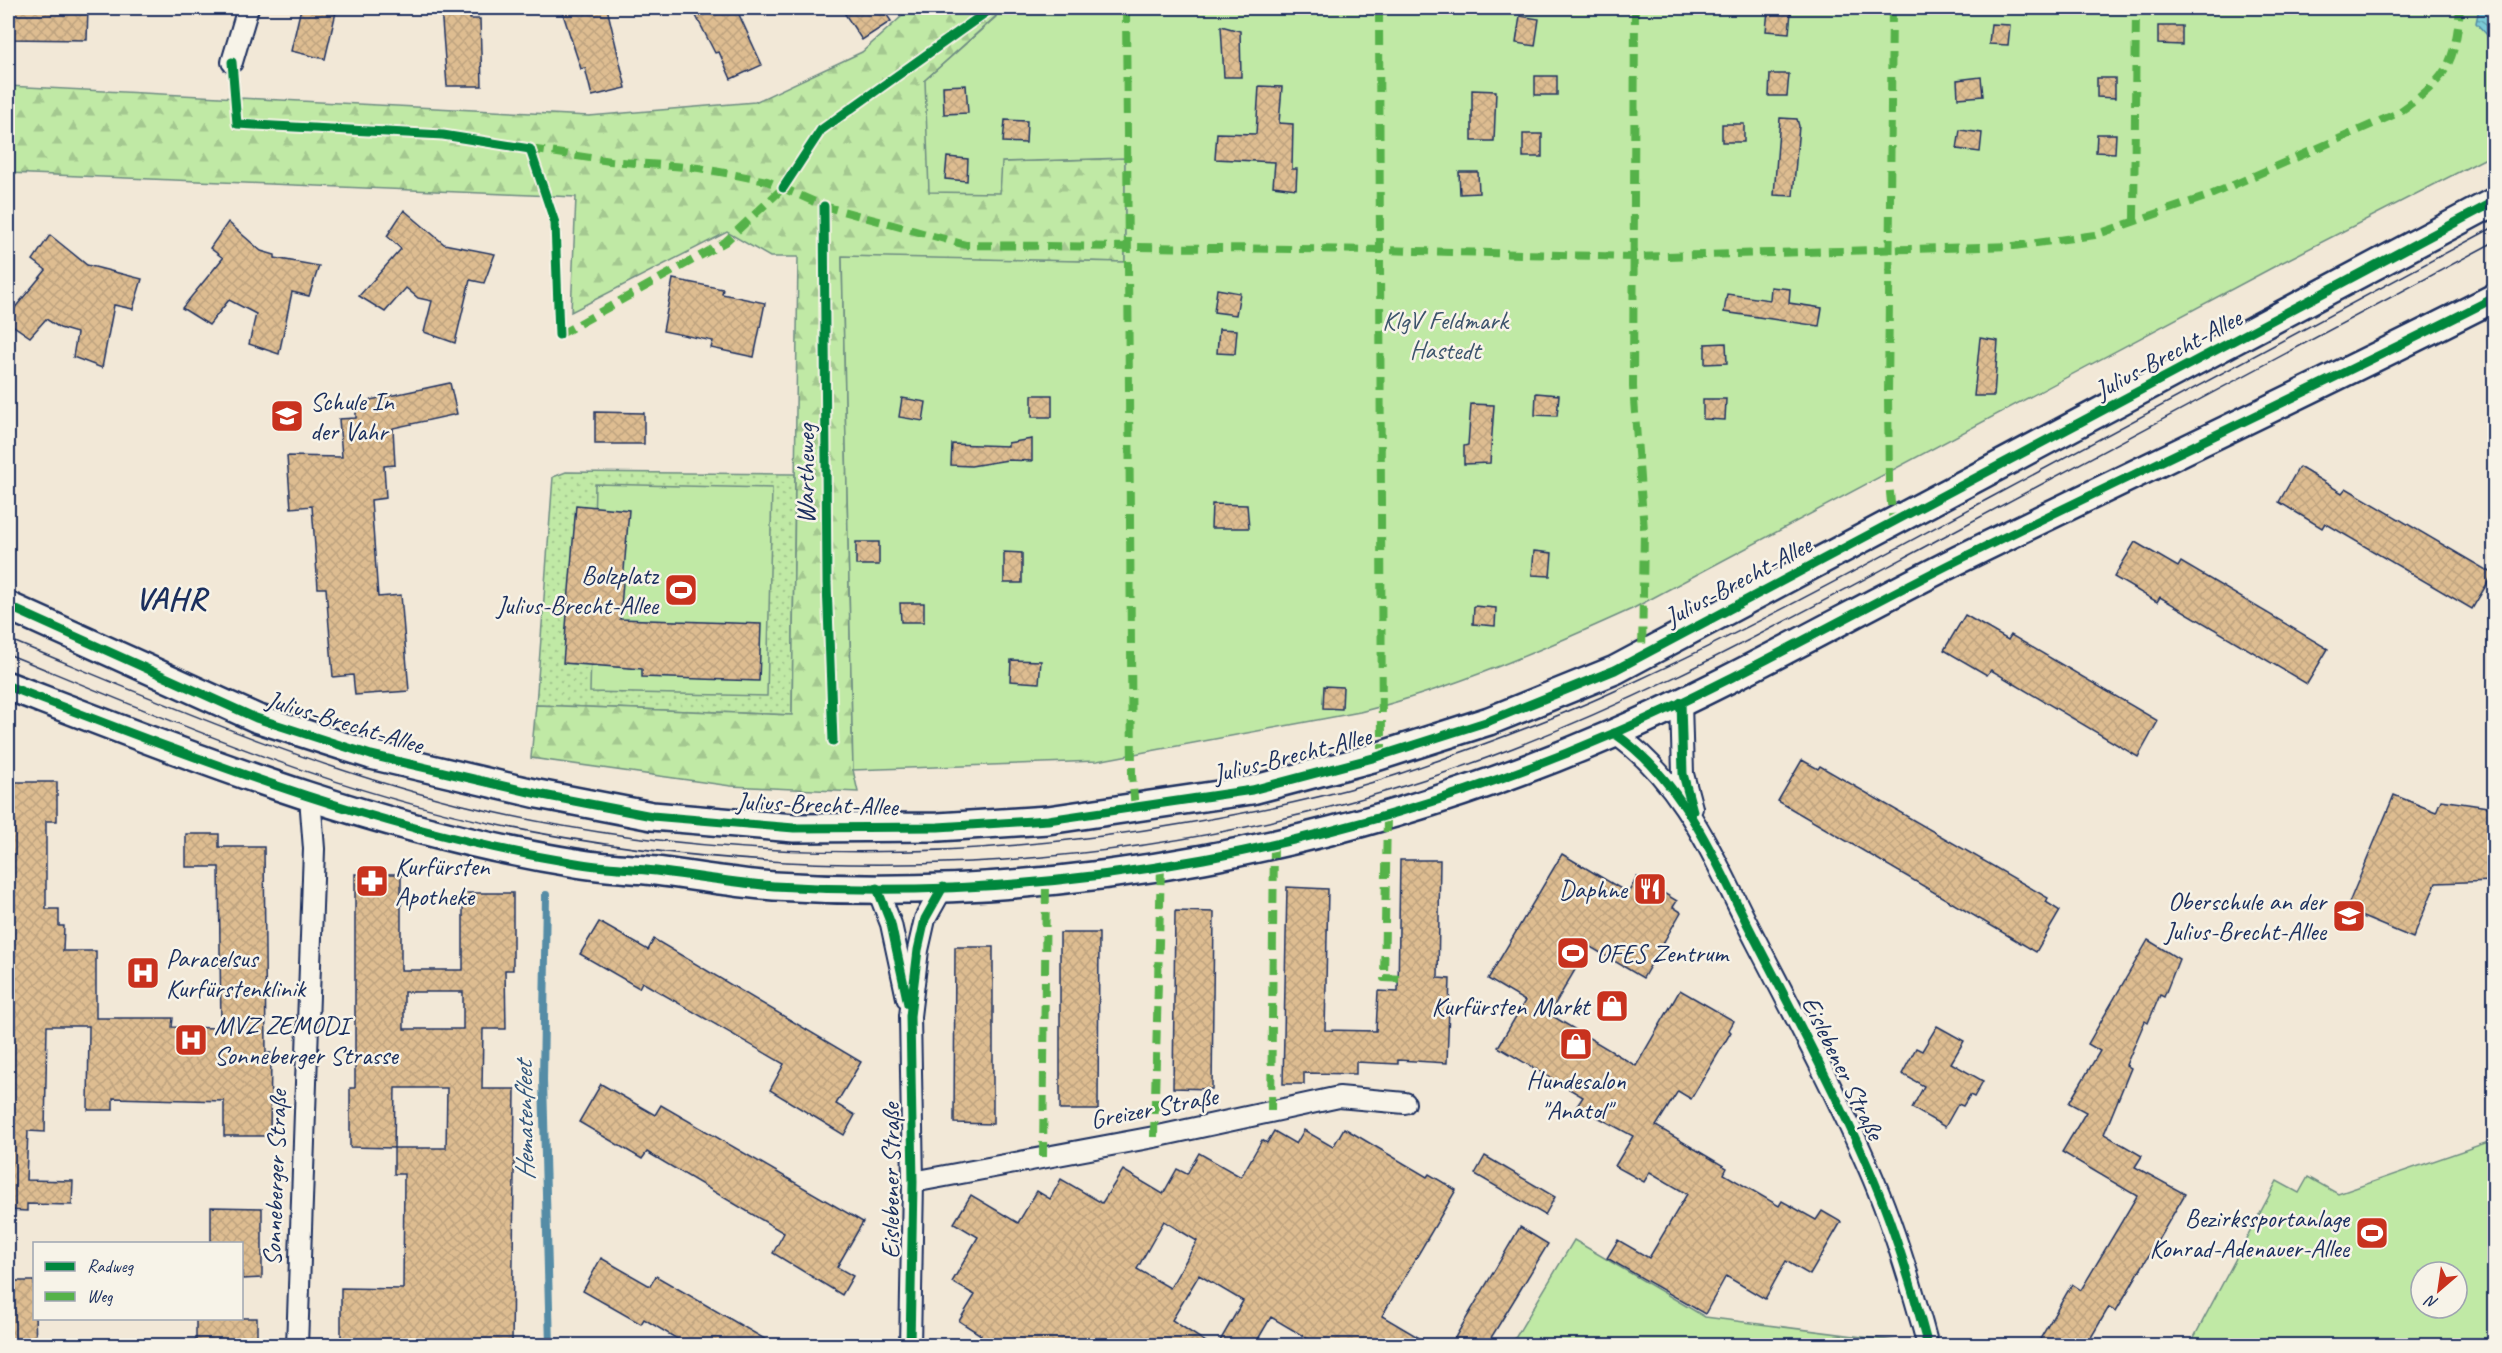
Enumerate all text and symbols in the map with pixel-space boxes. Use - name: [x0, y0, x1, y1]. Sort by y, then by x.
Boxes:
- street label: Julius-Brecht-Allee: [2087, 301, 2248, 407]
- park label: KlgV Feldmark Hastedt: [1382, 304, 1510, 367]
- place label: Schule In der Vahr: [310, 385, 395, 448]
- school or university icon: Schule In der Vahr: [269, 398, 305, 434]
- street label: Wartheweg: [789, 423, 822, 524]
- street label: Julius-Brecht-Allee: [1657, 528, 1818, 634]
- place label: Bolzplatz Julius-Brecht-Allee: [494, 559, 660, 622]
- sports icon: Bolzplatz Julius-Brecht-Allee: [663, 572, 699, 608]
- district label: VAHR: [135, 578, 210, 619]
- street label: Julius-Brecht-Allee: [261, 682, 429, 762]
- street label: Julius-Brecht-Allee: [1208, 719, 1376, 791]
- street label: Julius-Brecht-Allee: [734, 785, 900, 823]
- place label: Kurfürsten Apotheke: [395, 850, 491, 913]
- pharmacy icon: Kurfürsten Apotheke: [354, 863, 390, 899]
- restaurant icon: Daphne: [1632, 871, 1668, 907]
- place label: Daphne: [1559, 873, 1629, 906]
- place label: Oberschule an der Julius-Brecht-Allee: [2162, 885, 2329, 948]
- school or university icon: Oberschule an der Julius-Brecht-Allee: [2331, 898, 2367, 934]
- sports icon: OFES Zentrum: [1555, 935, 1591, 971]
- place label: OFES Zentrum: [1596, 937, 1730, 970]
- place label: Paracelsus Kurfürstenklinik: [166, 942, 307, 1005]
- hospital icon: Paracelsus Kurfürstenklinik: [125, 955, 161, 991]
- shop icon: Kurfürsten Markt: [1594, 988, 1630, 1024]
- place label: Kurfürsten Markt: [1432, 990, 1591, 1023]
- street label: Eislebener Straße: [1794, 991, 1893, 1148]
- place label: MVZ ZEMODI Sonneberger Strasse: [214, 1009, 399, 1072]
- hospital icon: MVZ ZEMODI Sonneberger Strasse: [173, 1022, 209, 1058]
- shop icon: Hundesalon "Anatol": [1558, 1026, 1594, 1062]
- water label: Hematenfleet: [506, 1056, 542, 1181]
- place label: Hundesalon "Anatol": [1526, 1064, 1626, 1127]
- street label: Greizer Straße: [1088, 1079, 1223, 1136]
- street label: Sonneberger Straße: [255, 1087, 295, 1267]
- street label: Eislebener Straße: [874, 1101, 907, 1259]
- place label: Bezirkssportanlage Konrad-Adenauer-Allee: [2150, 1202, 2351, 1265]
- sports icon: Bezirkssportanlage Konrad-Adenauer-Allee: [2354, 1215, 2390, 1251]
- legend: [33, 1242, 243, 1320]
- text: Radweg: [87, 1255, 135, 1277]
- north arrow: [2409, 1260, 2469, 1320]
- text: Weg: [87, 1285, 114, 1307]
- text: N: [2420, 1290, 2441, 1313]

